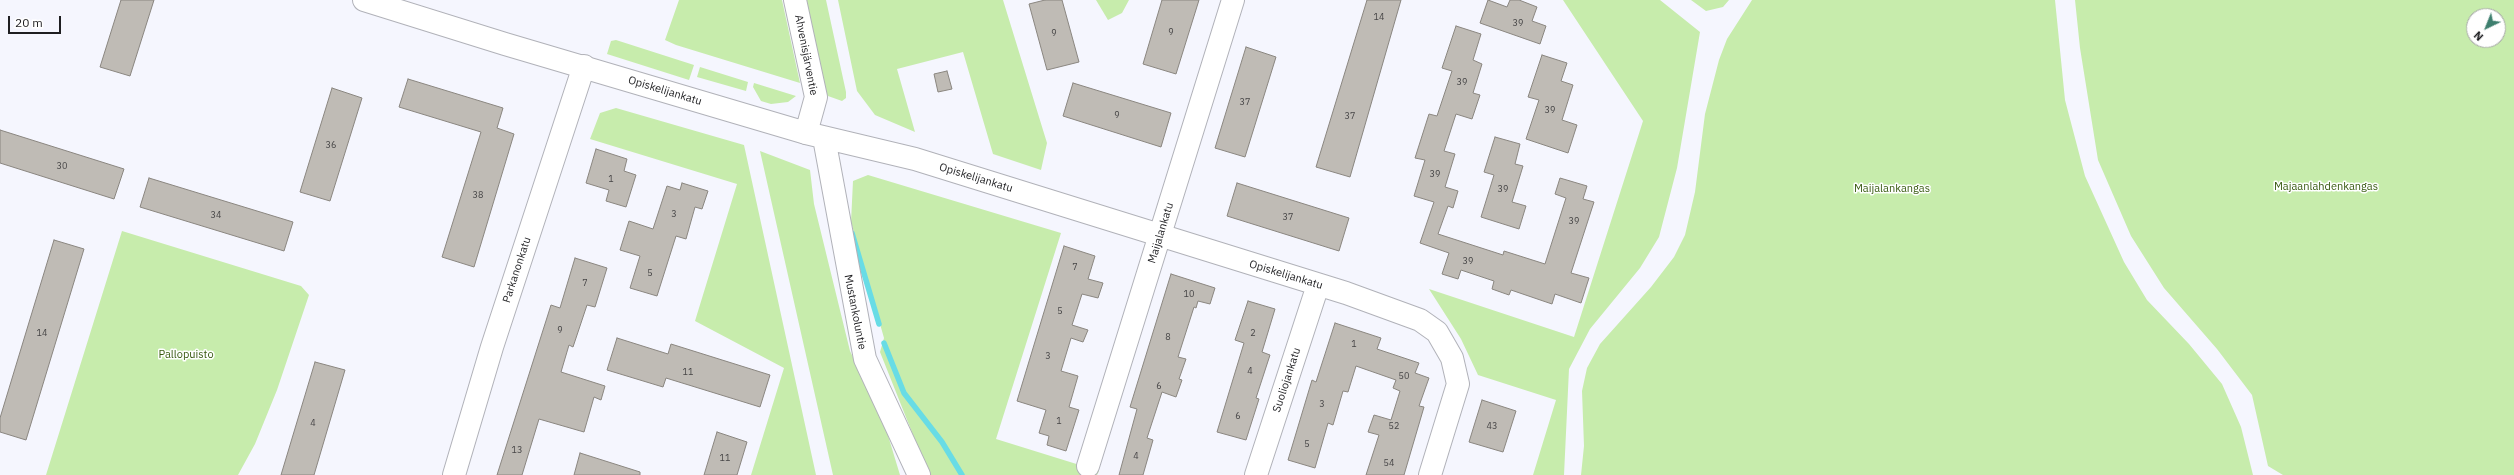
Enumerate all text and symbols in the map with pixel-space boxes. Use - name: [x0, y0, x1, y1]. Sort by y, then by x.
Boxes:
- scale bar: [10, 8, 63, 34]
- north arrow: [2466, 8, 2506, 48]
- house number: 14: [1374, 12, 1384, 22]
- street label: Ahvenisjärventie: [792, 14, 820, 96]
- text: 20 m: [15, 15, 43, 30]
- house number: 39: [1513, 18, 1523, 28]
- house number: 9: [1168, 27, 1174, 37]
- house number: 9: [1051, 28, 1057, 38]
- text: N: [2471, 28, 2486, 44]
- street label: Opiskelijankatu: [627, 74, 703, 108]
- house number: 39: [1457, 77, 1467, 87]
- house number: 37: [1240, 97, 1250, 107]
- house number: 39: [1545, 105, 1555, 115]
- house number: 9: [1114, 110, 1120, 120]
- house number: 37: [1345, 111, 1355, 121]
- house number: 36: [326, 140, 336, 150]
- house number: 30: [57, 161, 67, 171]
- street label: Opiskelijankatu: [938, 161, 1014, 195]
- house number: 39: [1430, 169, 1440, 179]
- house number: 1: [608, 174, 614, 184]
- park label: Majaanlahdenkangas: [2274, 180, 2378, 194]
- park label: Maijalankangas: [1854, 182, 1930, 196]
- house number: 39: [1498, 184, 1508, 194]
- house number: 38: [473, 190, 483, 200]
- street label: Maijalankatu: [1145, 201, 1177, 265]
- house number: 3: [671, 209, 677, 219]
- house number: 34: [211, 210, 221, 220]
- house number: 37: [1283, 212, 1293, 222]
- house number: 39: [1569, 216, 1579, 226]
- street label: Parkanonkatu: [500, 235, 534, 305]
- house number: 39: [1463, 256, 1473, 266]
- street label: Opiskelijankatu: [1248, 258, 1324, 292]
- house number: 7: [1072, 262, 1078, 272]
- house number: 5: [647, 268, 653, 278]
- street label: Mustankoluntie: [841, 273, 869, 351]
- house number: 7: [582, 278, 588, 288]
- house number: 10: [1184, 289, 1194, 299]
- house number: 5: [1057, 306, 1063, 316]
- house number: 9: [557, 325, 563, 335]
- house number: 14: [37, 328, 47, 338]
- house number: 2: [1250, 328, 1256, 338]
- house number: 8: [1165, 332, 1171, 342]
- house number: 1: [1351, 339, 1357, 349]
- street label: Suoliojankatu: [1270, 346, 1304, 414]
- park label: Pallopuisto: [158, 348, 214, 362]
- house number: 3: [1045, 351, 1051, 361]
- house number: 4: [1247, 366, 1253, 376]
- house number: 11: [683, 367, 693, 377]
- house number: 50: [1399, 371, 1409, 381]
- house number: 6: [1156, 381, 1162, 391]
- house number: 3: [1319, 399, 1325, 409]
- house number: 6: [1235, 411, 1241, 421]
- house number: 1: [1056, 416, 1062, 426]
- house number: 4: [310, 418, 316, 428]
- house number: 52: [1389, 421, 1399, 431]
- house number: 43: [1487, 421, 1497, 431]
- house number: 5: [1304, 439, 1310, 449]
- house number: 13: [512, 445, 522, 455]
- house number: 4: [1133, 451, 1139, 461]
- house number: 11: [720, 453, 730, 463]
- house number: 54: [1384, 458, 1394, 468]

